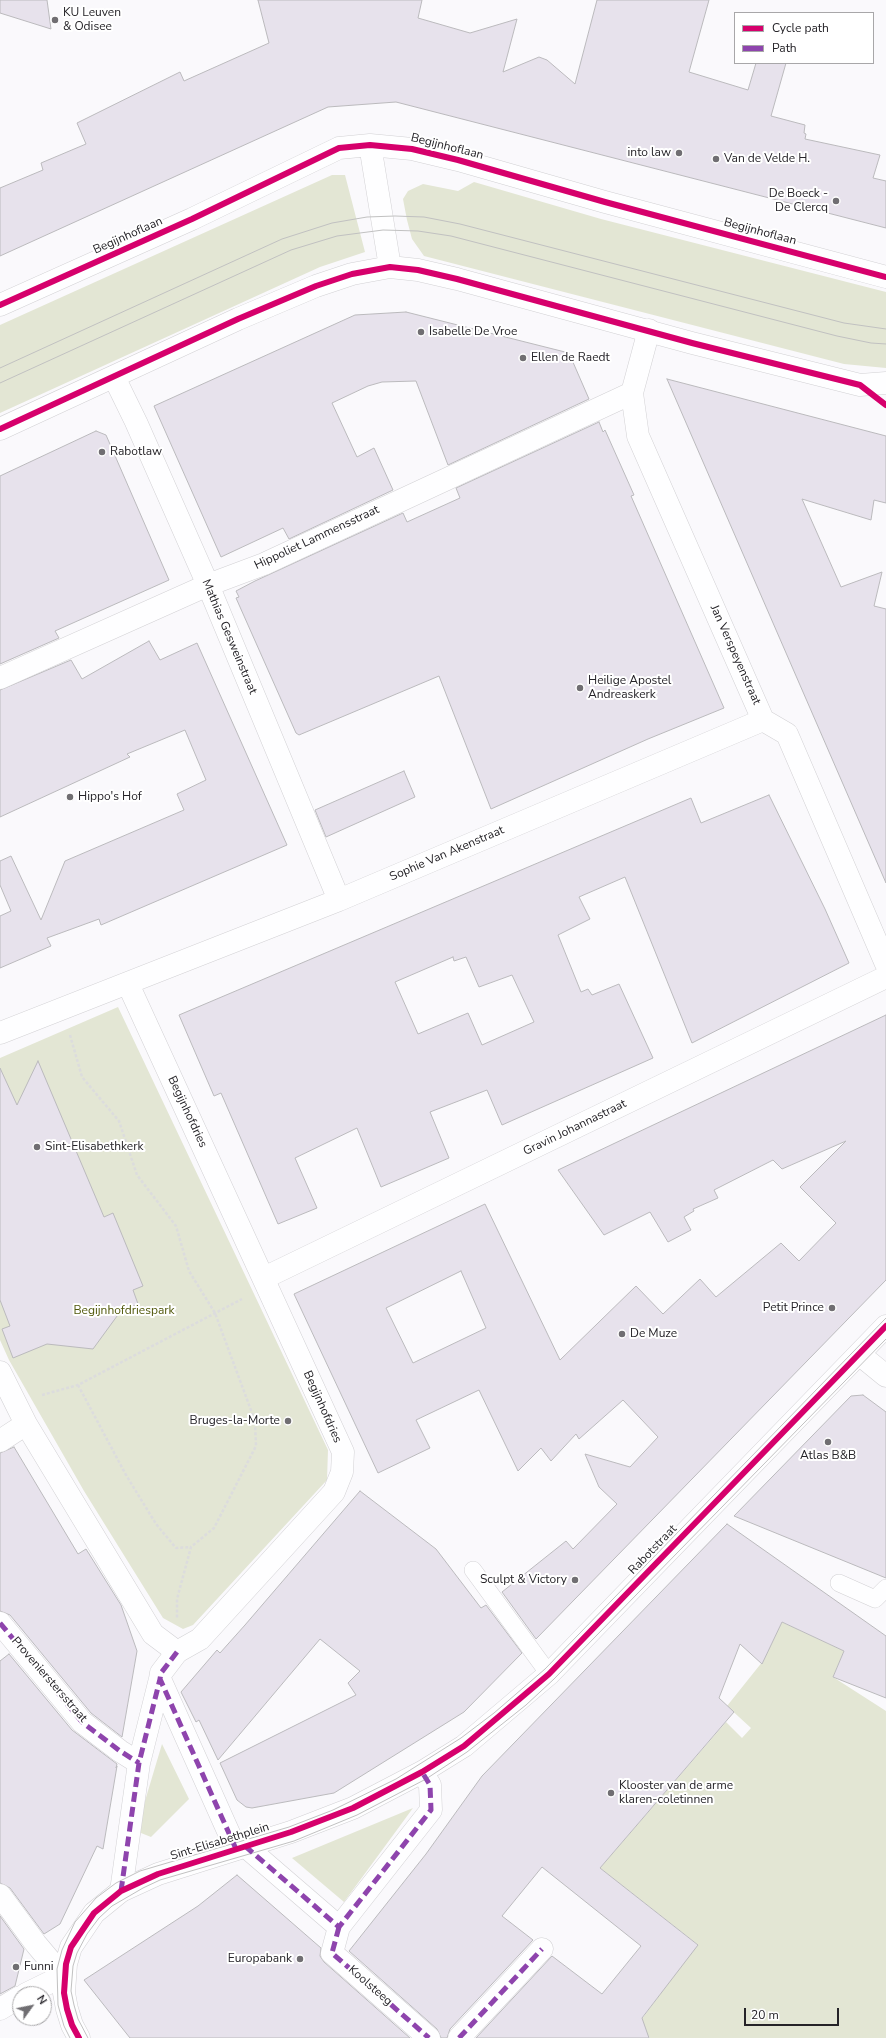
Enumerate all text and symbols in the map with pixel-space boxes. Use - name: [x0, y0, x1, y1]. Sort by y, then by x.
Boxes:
- place label: KU Leuven & Odisee: [63, 6, 121, 34]
- legend: [734, 12, 874, 64]
- marker: KU Leuven & Odisee: [50, 15, 60, 25]
- text: Cycle path: [772, 20, 829, 36]
- text: Path: [772, 40, 797, 56]
- street label: Begijnhoflaan: [409, 131, 485, 163]
- place label: into law: [628, 146, 671, 160]
- marker: into law: [674, 148, 684, 158]
- place label: Van de Velde H.: [724, 152, 810, 166]
- marker: Van de Velde H.: [711, 154, 721, 164]
- place label: De Boeck - De Clercq: [769, 187, 828, 215]
- marker: De Boeck - De Clercq: [831, 196, 841, 206]
- street label: Begijnhoflaan: [91, 214, 165, 258]
- street label: Begijnhoflaan: [722, 215, 798, 249]
- place label: Isabelle De Vroe: [429, 325, 517, 339]
- marker: Isabelle De Vroe: [416, 327, 426, 337]
- place label: Ellen de Raedt: [531, 351, 610, 365]
- marker: Ellen de Raedt: [518, 353, 528, 363]
- place label: Rabotlaw: [110, 445, 162, 459]
- marker: Rabotlaw: [97, 447, 107, 457]
- street label: Hippoliet Lammensstraat: [252, 503, 382, 573]
- street label: Mathias Gesweinstraat: [198, 577, 260, 697]
- street label: Jan Verspeyenstraat: [707, 603, 763, 707]
- place label: Heilige Apostel Andreaskerk: [588, 674, 671, 702]
- marker: Heilige Apostel Andreaskerk: [575, 683, 585, 693]
- place label: Hippo's Hof: [78, 790, 142, 804]
- marker: Hippo's Hof: [65, 792, 75, 802]
- street label: Sophie Van Akenstraat: [388, 823, 506, 885]
- street label: Begijnhofdries: [164, 1074, 210, 1150]
- street label: Gravin Johannastraat: [521, 1097, 629, 1159]
- place label: Sint-Elisabethkerk: [45, 1140, 144, 1154]
- marker: Sint-Elisabethkerk: [32, 1142, 42, 1152]
- place label: Petit Prince: [763, 1301, 824, 1315]
- marker: Petit Prince: [827, 1303, 837, 1313]
- park label: Begijnhofdriespark: [73, 1304, 175, 1318]
- place label: De Muze: [630, 1327, 677, 1341]
- marker: De Muze: [617, 1329, 627, 1339]
- street label: Begijnhofdries: [300, 1369, 344, 1445]
- place label: Bruges-la-Morte: [190, 1414, 280, 1428]
- marker: Bruges-la-Morte: [283, 1416, 293, 1426]
- marker: Atlas B&B: [823, 1437, 833, 1447]
- place label: Atlas B&B: [800, 1449, 856, 1463]
- street label: Rabotstraat: [626, 1522, 680, 1578]
- place label: Sculpt & Victory: [480, 1573, 567, 1587]
- marker: Sculpt & Victory: [570, 1575, 580, 1585]
- street label: Provenierstersstraat: [8, 1634, 90, 1726]
- place label: Klooster van de arme klaren-coletinnen: [619, 1779, 733, 1807]
- marker: Klooster van de arme klaren-coletinnen: [606, 1788, 616, 1798]
- street label: Sint-Elisabethplein: [169, 1820, 271, 1864]
- place label: Europabank: [228, 1952, 292, 1966]
- marker: Europabank: [295, 1954, 305, 1964]
- place label: Funni: [24, 1960, 54, 1974]
- marker: Funni: [11, 1962, 21, 1972]
- street label: Koolsteeg: [345, 1963, 395, 2009]
- north arrow: [12, 1986, 52, 2026]
- text: N: [33, 1992, 50, 2007]
- scale bar: [746, 2000, 841, 2026]
- text: 20 m: [751, 2007, 779, 2023]

